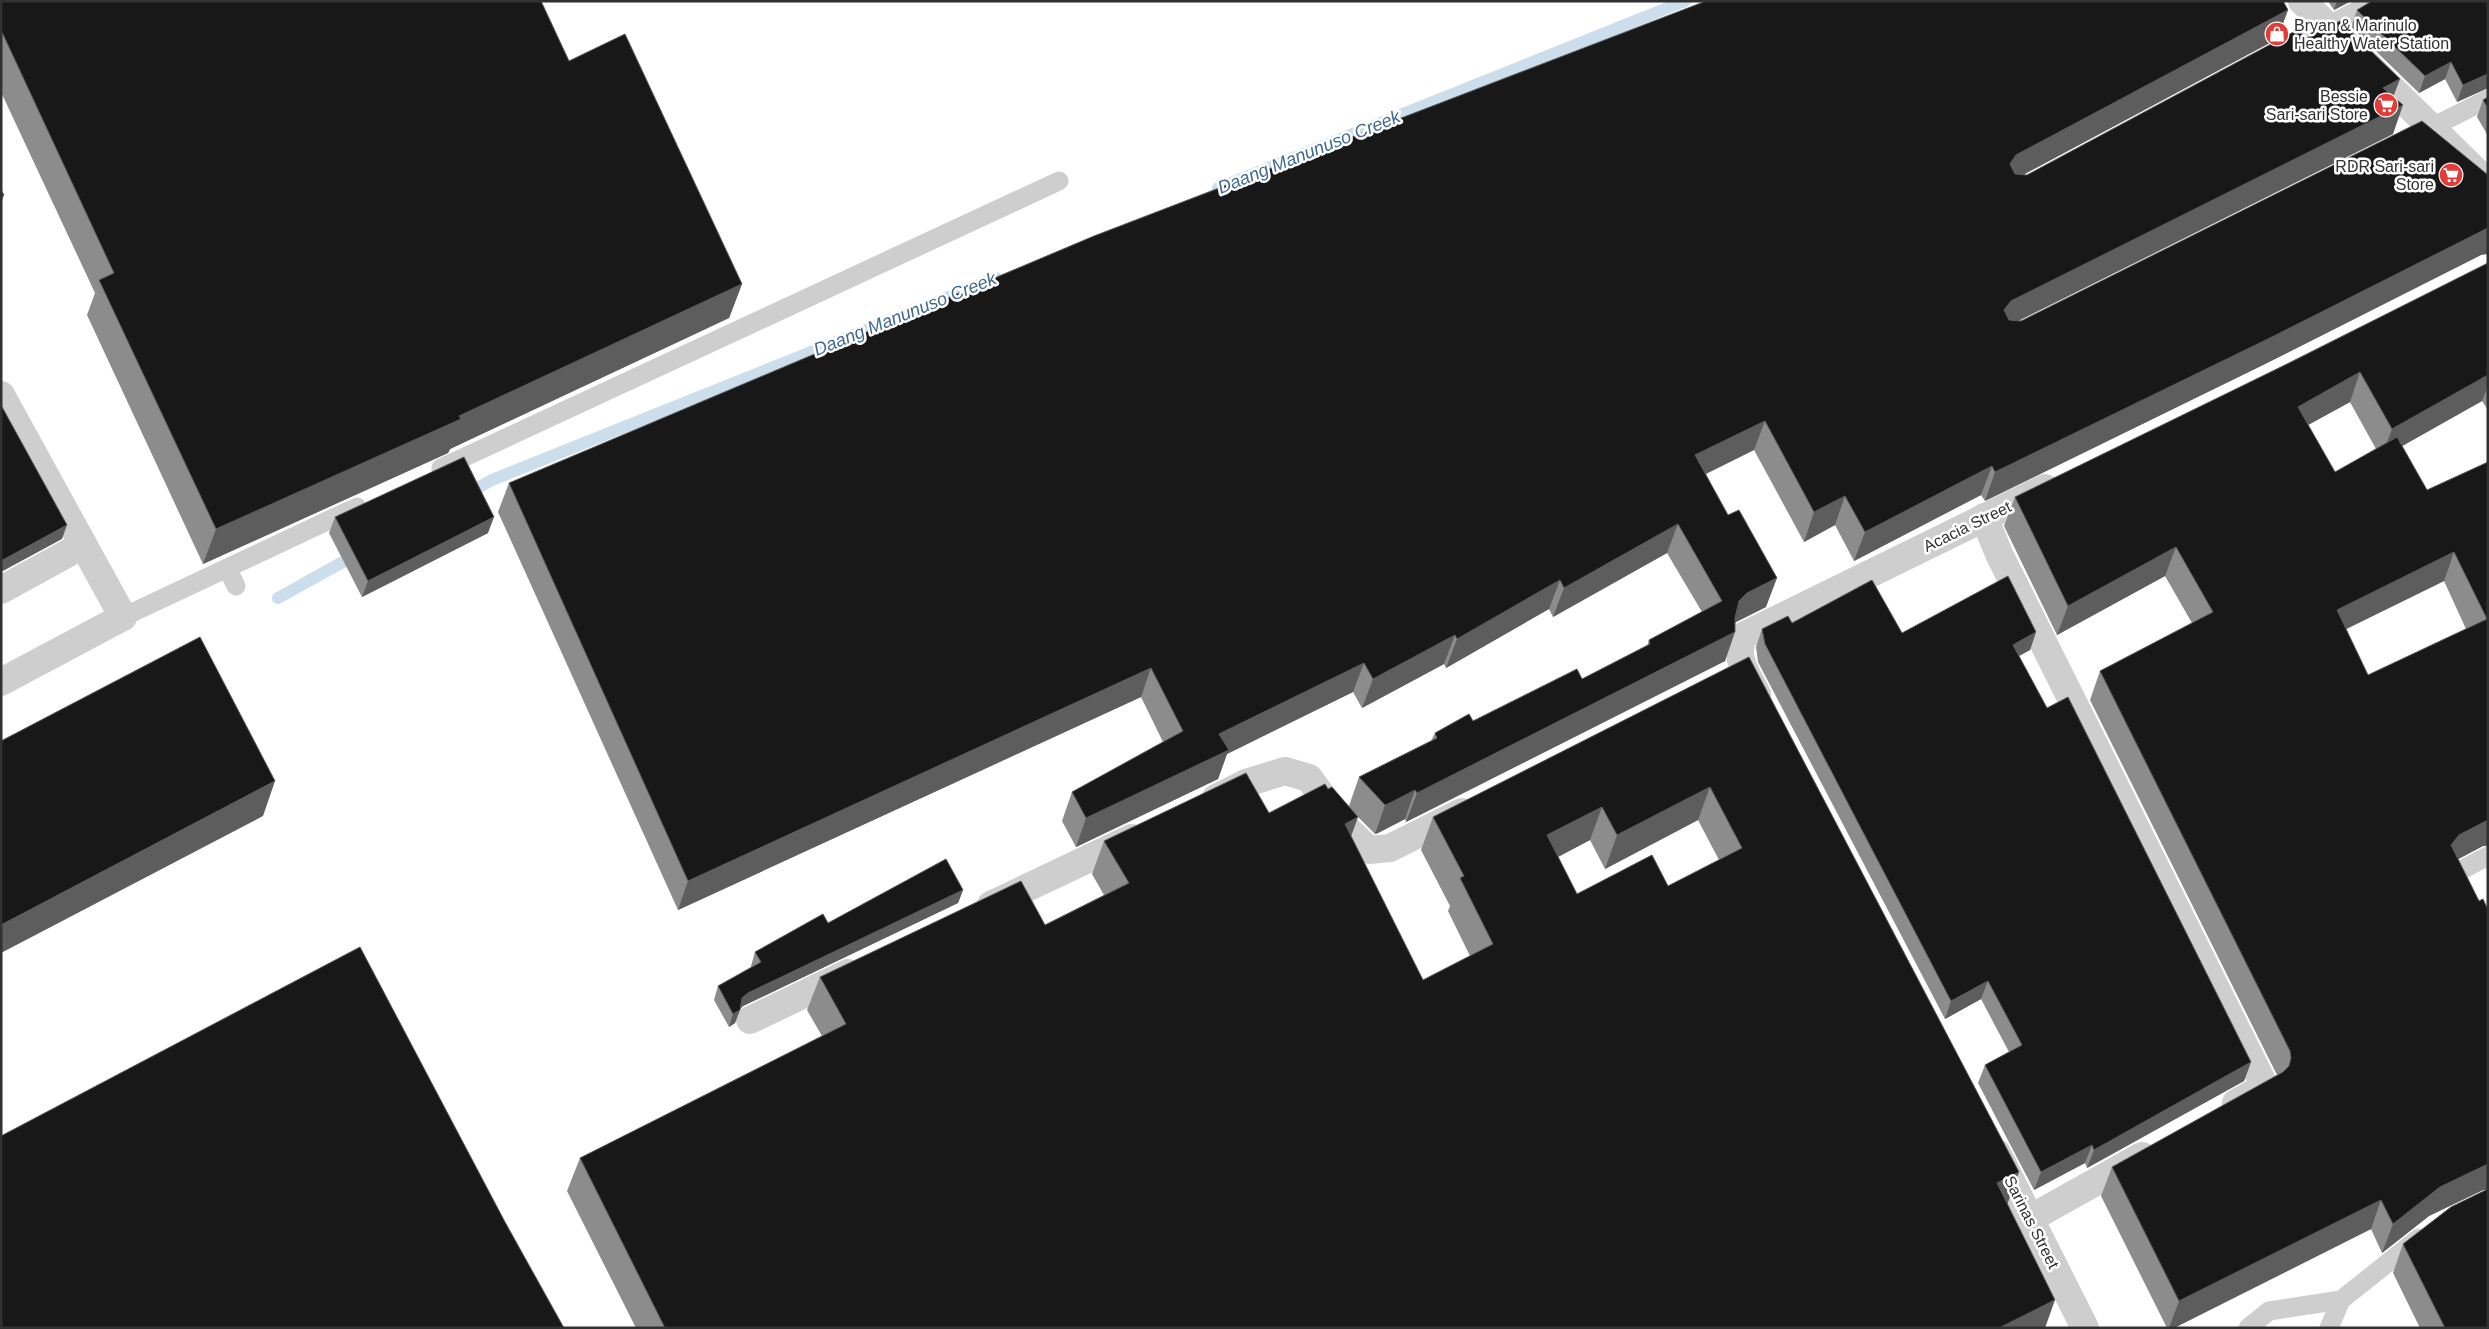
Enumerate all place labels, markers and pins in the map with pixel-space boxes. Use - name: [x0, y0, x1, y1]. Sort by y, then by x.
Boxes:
- place label: Bryan & Marinulo Healthy Water Station: [2294, 17, 2449, 52]
- shop icon: Bryan & Marinulo Healthy Water Station: [2264, 21, 2290, 47]
- place label: Bessie Sari-sari Store: [2266, 88, 2368, 123]
- supermarket icon: Bessie Sari-sari Store: [2373, 92, 2399, 118]
- place label: RDR Sari-sari Store: [2335, 158, 2434, 193]
- supermarket icon: RDR Sari-sari Store: [2438, 162, 2464, 188]

